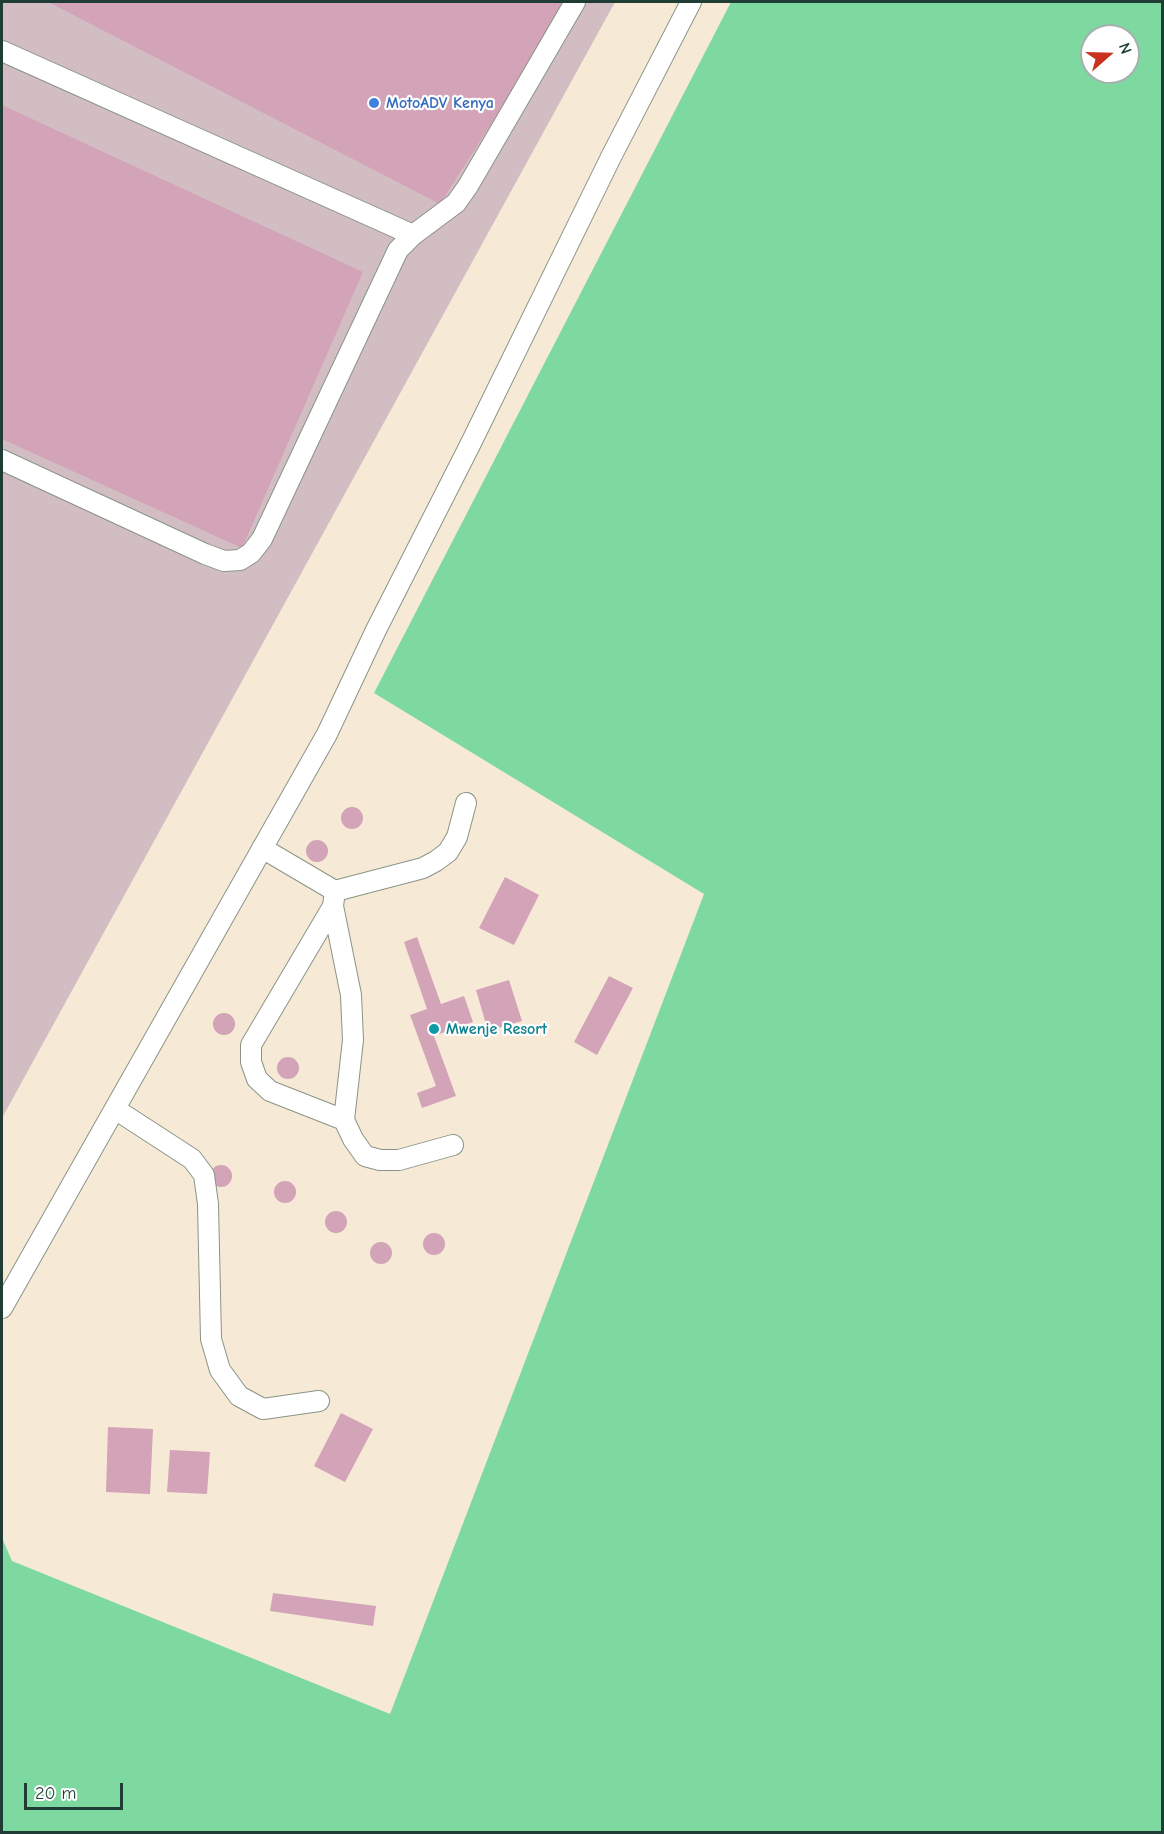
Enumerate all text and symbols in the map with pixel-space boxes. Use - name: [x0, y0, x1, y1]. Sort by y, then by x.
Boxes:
- north arrow: [1080, 24, 1140, 84]
- text: N: [1115, 41, 1135, 57]
- place label: MotoADV Kenya: [386, 93, 494, 113]
- marker: MotoADV Kenya: [367, 96, 381, 110]
- place label: Mwenje Resort: [446, 1019, 547, 1039]
- marker: Mwenje Resort: [427, 1022, 441, 1036]
- scale bar: [27, 1771, 126, 1809]
- text: 20 m: [35, 1783, 76, 1804]

